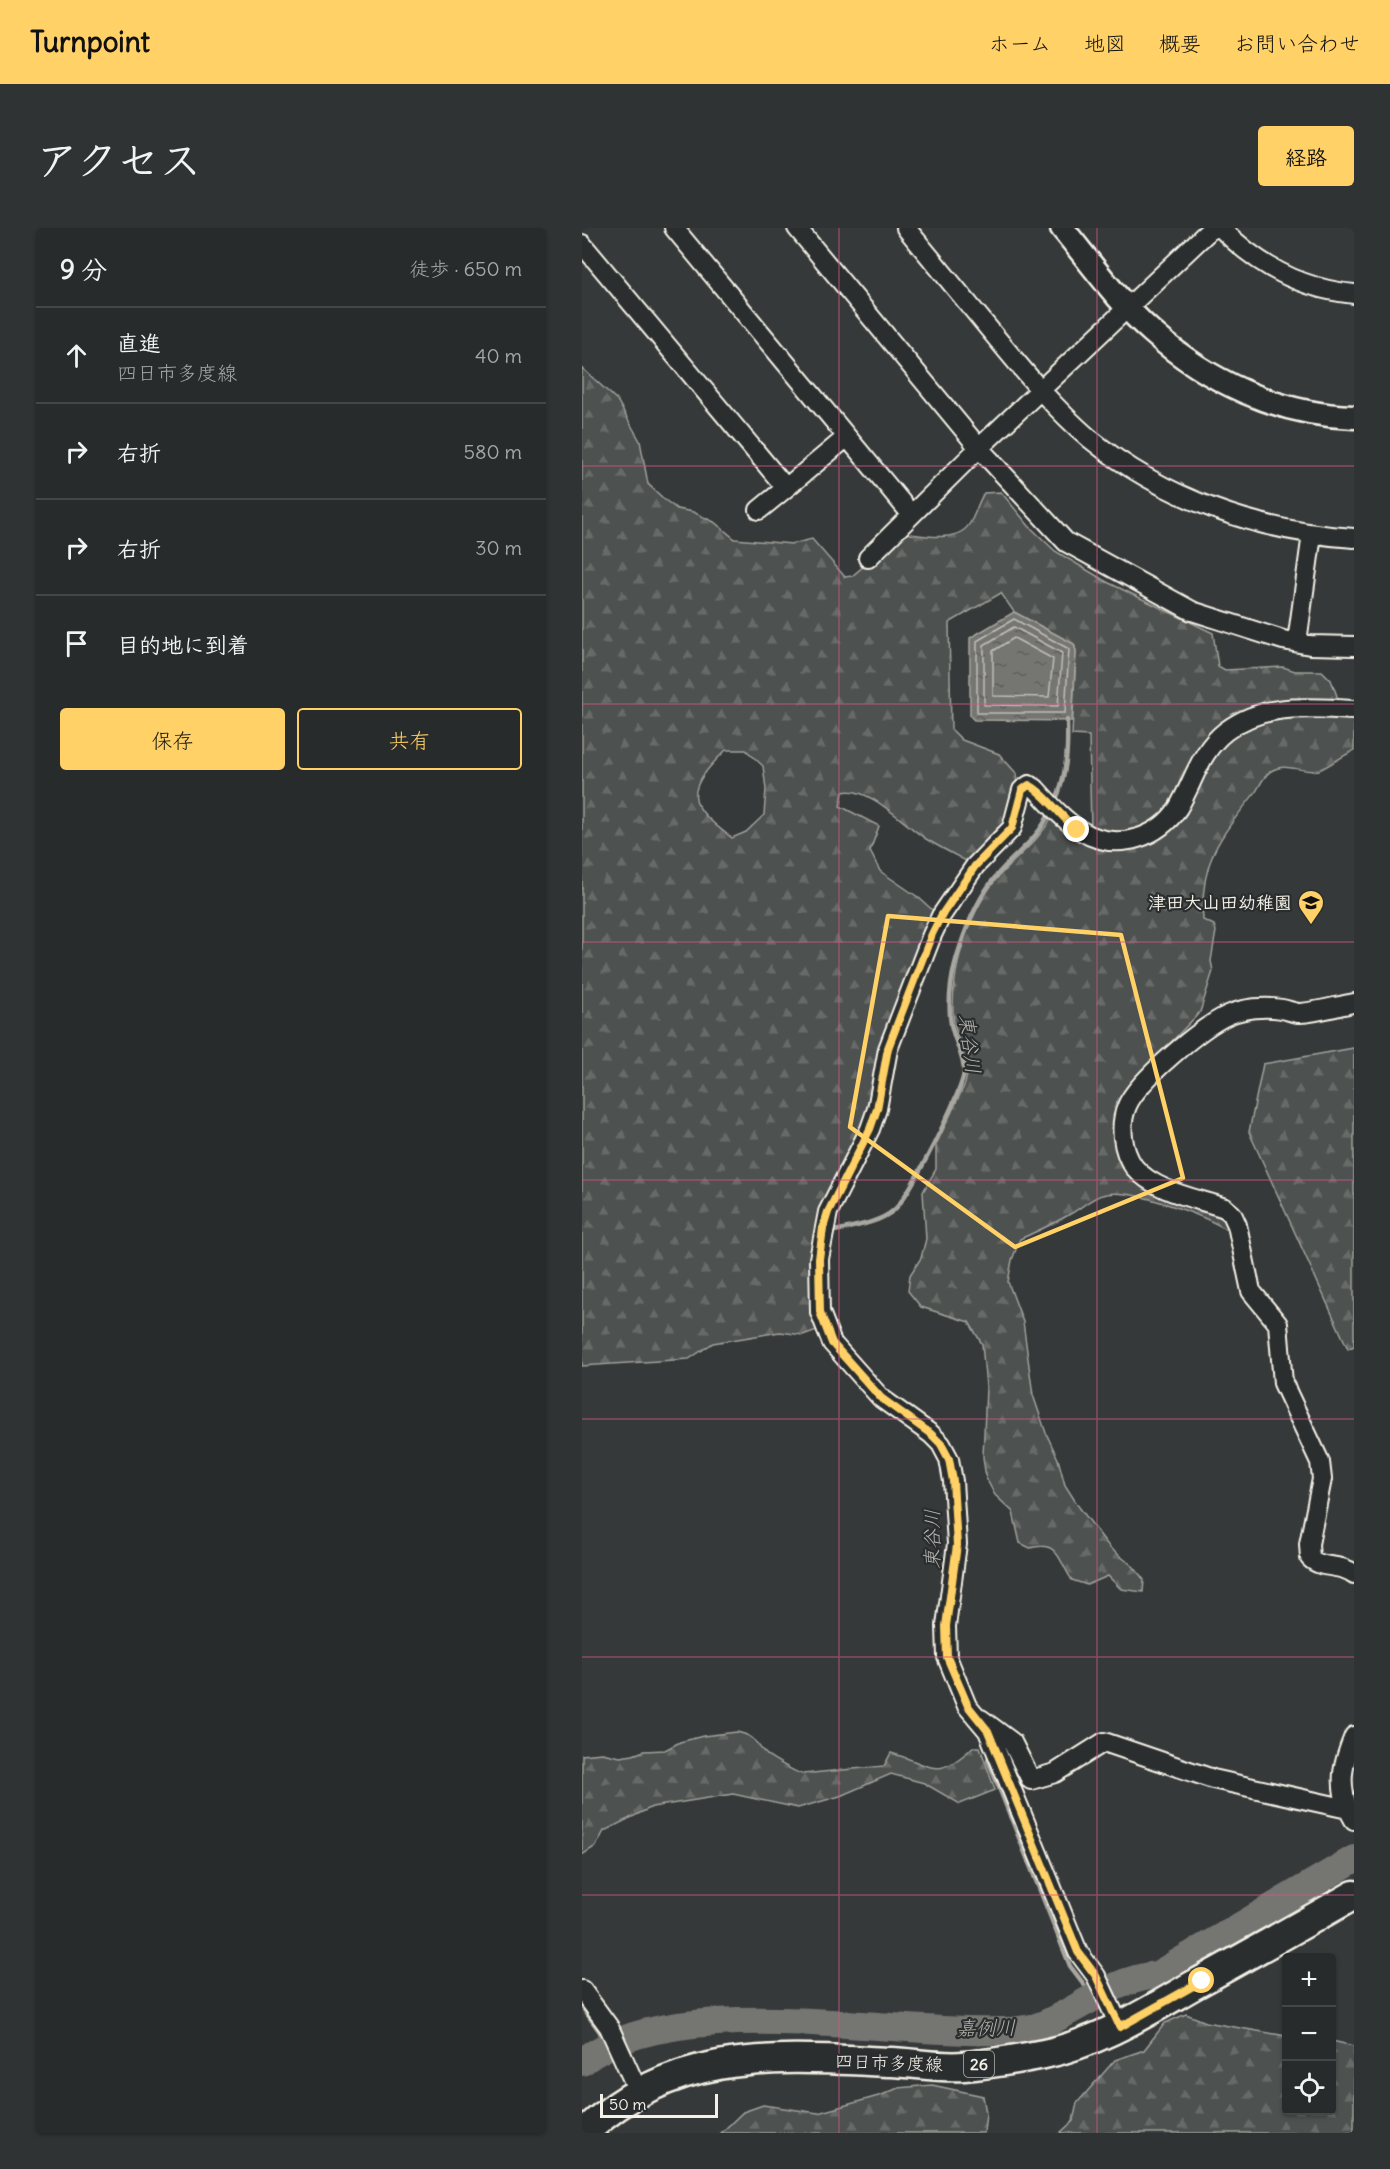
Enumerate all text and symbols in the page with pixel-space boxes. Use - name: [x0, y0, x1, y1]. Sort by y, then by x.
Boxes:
- text: Turnpoint: [30, 24, 150, 60]
- text: ホーム: [989, 30, 1051, 57]
- text: 地図: [1084, 30, 1126, 57]
- text: 概要: [1159, 30, 1201, 57]
- text: お問い合わせ: [1234, 30, 1360, 57]
- button: 経路: [1258, 126, 1354, 186]
- text: アクセス: [36, 134, 201, 186]
- text: 9 分: [60, 253, 107, 286]
- text: 徒歩 · 650 m: [410, 256, 522, 281]
- text: 直進: [117, 329, 161, 357]
- icon: ahead: [60, 339, 93, 372]
- text: 40 m: [475, 343, 522, 368]
- text: 四日市多度線: [117, 360, 237, 385]
- icon: right: [60, 435, 93, 468]
- text: 右折: [117, 439, 161, 467]
- text: 580 m: [464, 439, 522, 464]
- icon: right: [60, 531, 93, 564]
- text: 右折: [117, 535, 161, 563]
- text: 30 m: [475, 535, 522, 560]
- icon: arrive: [60, 627, 93, 660]
- text: 目的地に到着: [117, 631, 249, 659]
- button: 保存: [60, 708, 285, 770]
- button: 共有: [297, 708, 522, 770]
- route end: [1063, 816, 1089, 842]
- school or university icon: 津田大山田幼稚園: [1296, 888, 1326, 926]
- place label: 津田大山田幼稚園: [1148, 891, 1292, 914]
- water label: 東谷川: [954, 1013, 987, 1075]
- water label: 東谷川: [919, 1509, 944, 1569]
- map controls: [1282, 1953, 1336, 2115]
- button: +: [1282, 1953, 1336, 2007]
- route start: [1188, 1967, 1214, 1993]
- button: −: [1282, 2007, 1336, 2061]
- water label: 嘉例川: [956, 2014, 1016, 2041]
- street label: 四日市多度線: [835, 2049, 943, 2076]
- road number: 26: [964, 2051, 994, 2077]
- button: locate: [1282, 2061, 1336, 2115]
- scale bar: [600, 2091, 718, 2118]
- text: 50 m: [609, 2094, 647, 2114]

